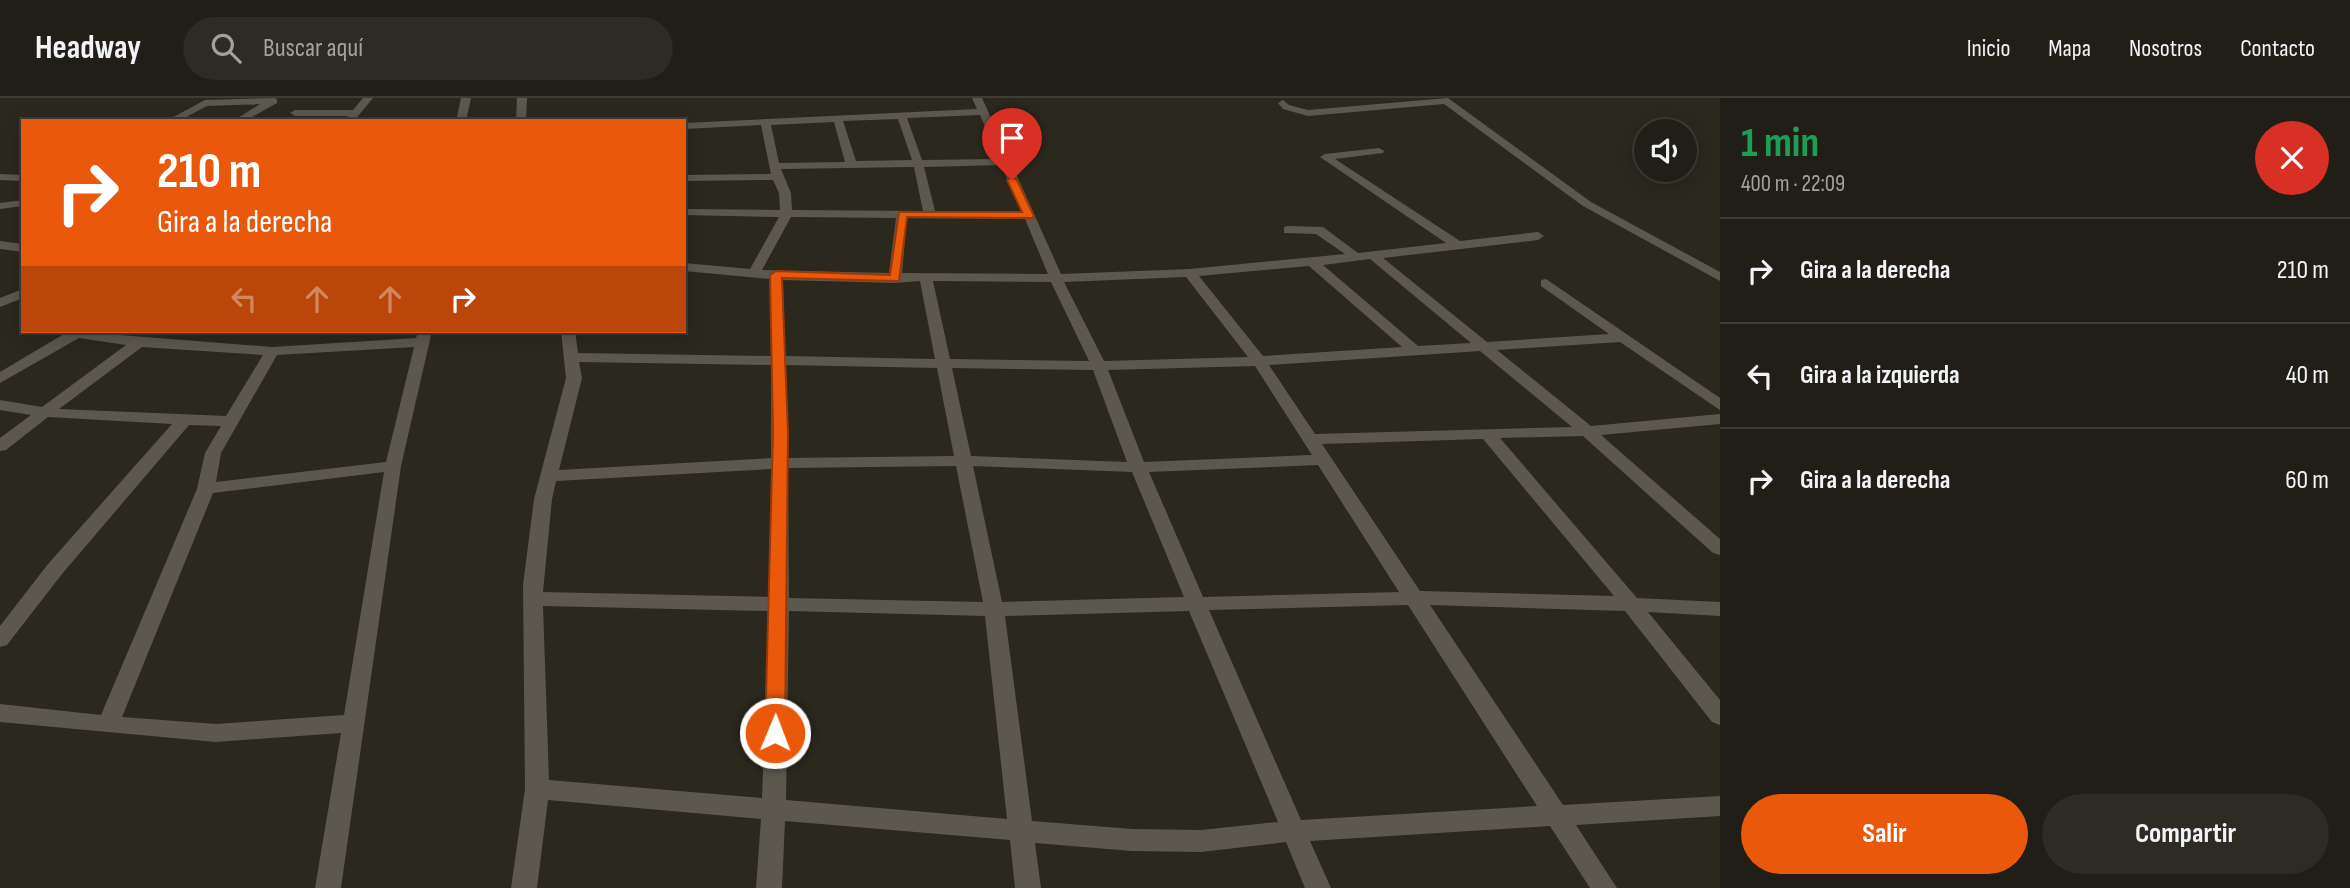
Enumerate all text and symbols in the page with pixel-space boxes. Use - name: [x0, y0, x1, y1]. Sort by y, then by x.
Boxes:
- search box: [183, 17, 673, 80]
- text: Headway: [35, 28, 141, 68]
- icon: search: [207, 29, 245, 67]
- text: Buscar aquí: [263, 33, 363, 64]
- text: Inicio: [1967, 34, 2010, 63]
- text: Mapa: [2048, 34, 2091, 63]
- text: Nosotros: [2129, 34, 2202, 63]
- text: Contacto: [2240, 34, 2315, 63]
- pin: [982, 108, 1042, 180]
- text: 1 min: [1741, 118, 1819, 169]
- icon: arrive: [993, 119, 1031, 157]
- map controls: [1634, 119, 1697, 182]
- button: sound: [1634, 119, 1697, 182]
- button: close: [2255, 121, 2329, 195]
- text: 210 m: [157, 143, 261, 202]
- icon: right: [42, 147, 133, 238]
- text: 400 m · 22:09: [1741, 170, 1845, 198]
- text: Gira a la derecha: [157, 203, 332, 242]
- icon: right: [1741, 252, 1779, 290]
- text: Gira a la derecha: [1800, 255, 1950, 286]
- text: 210 m: [2277, 255, 2329, 286]
- icon: left: [225, 280, 263, 318]
- icon: ahead: [298, 280, 336, 318]
- icon: ahead: [371, 280, 409, 318]
- icon: right: [444, 280, 482, 318]
- icon: left: [1741, 357, 1779, 395]
- text: Gira a la izquierda: [1800, 360, 1960, 391]
- text: 40 m: [2286, 360, 2329, 391]
- icon: right: [1741, 462, 1779, 500]
- text: Gira a la derecha: [1800, 465, 1950, 496]
- text: 60 m: [2285, 465, 2329, 496]
- position arrow: [738, 696, 812, 770]
- button: Salir: [1741, 794, 2028, 874]
- button: Compartir: [2042, 794, 2329, 874]

